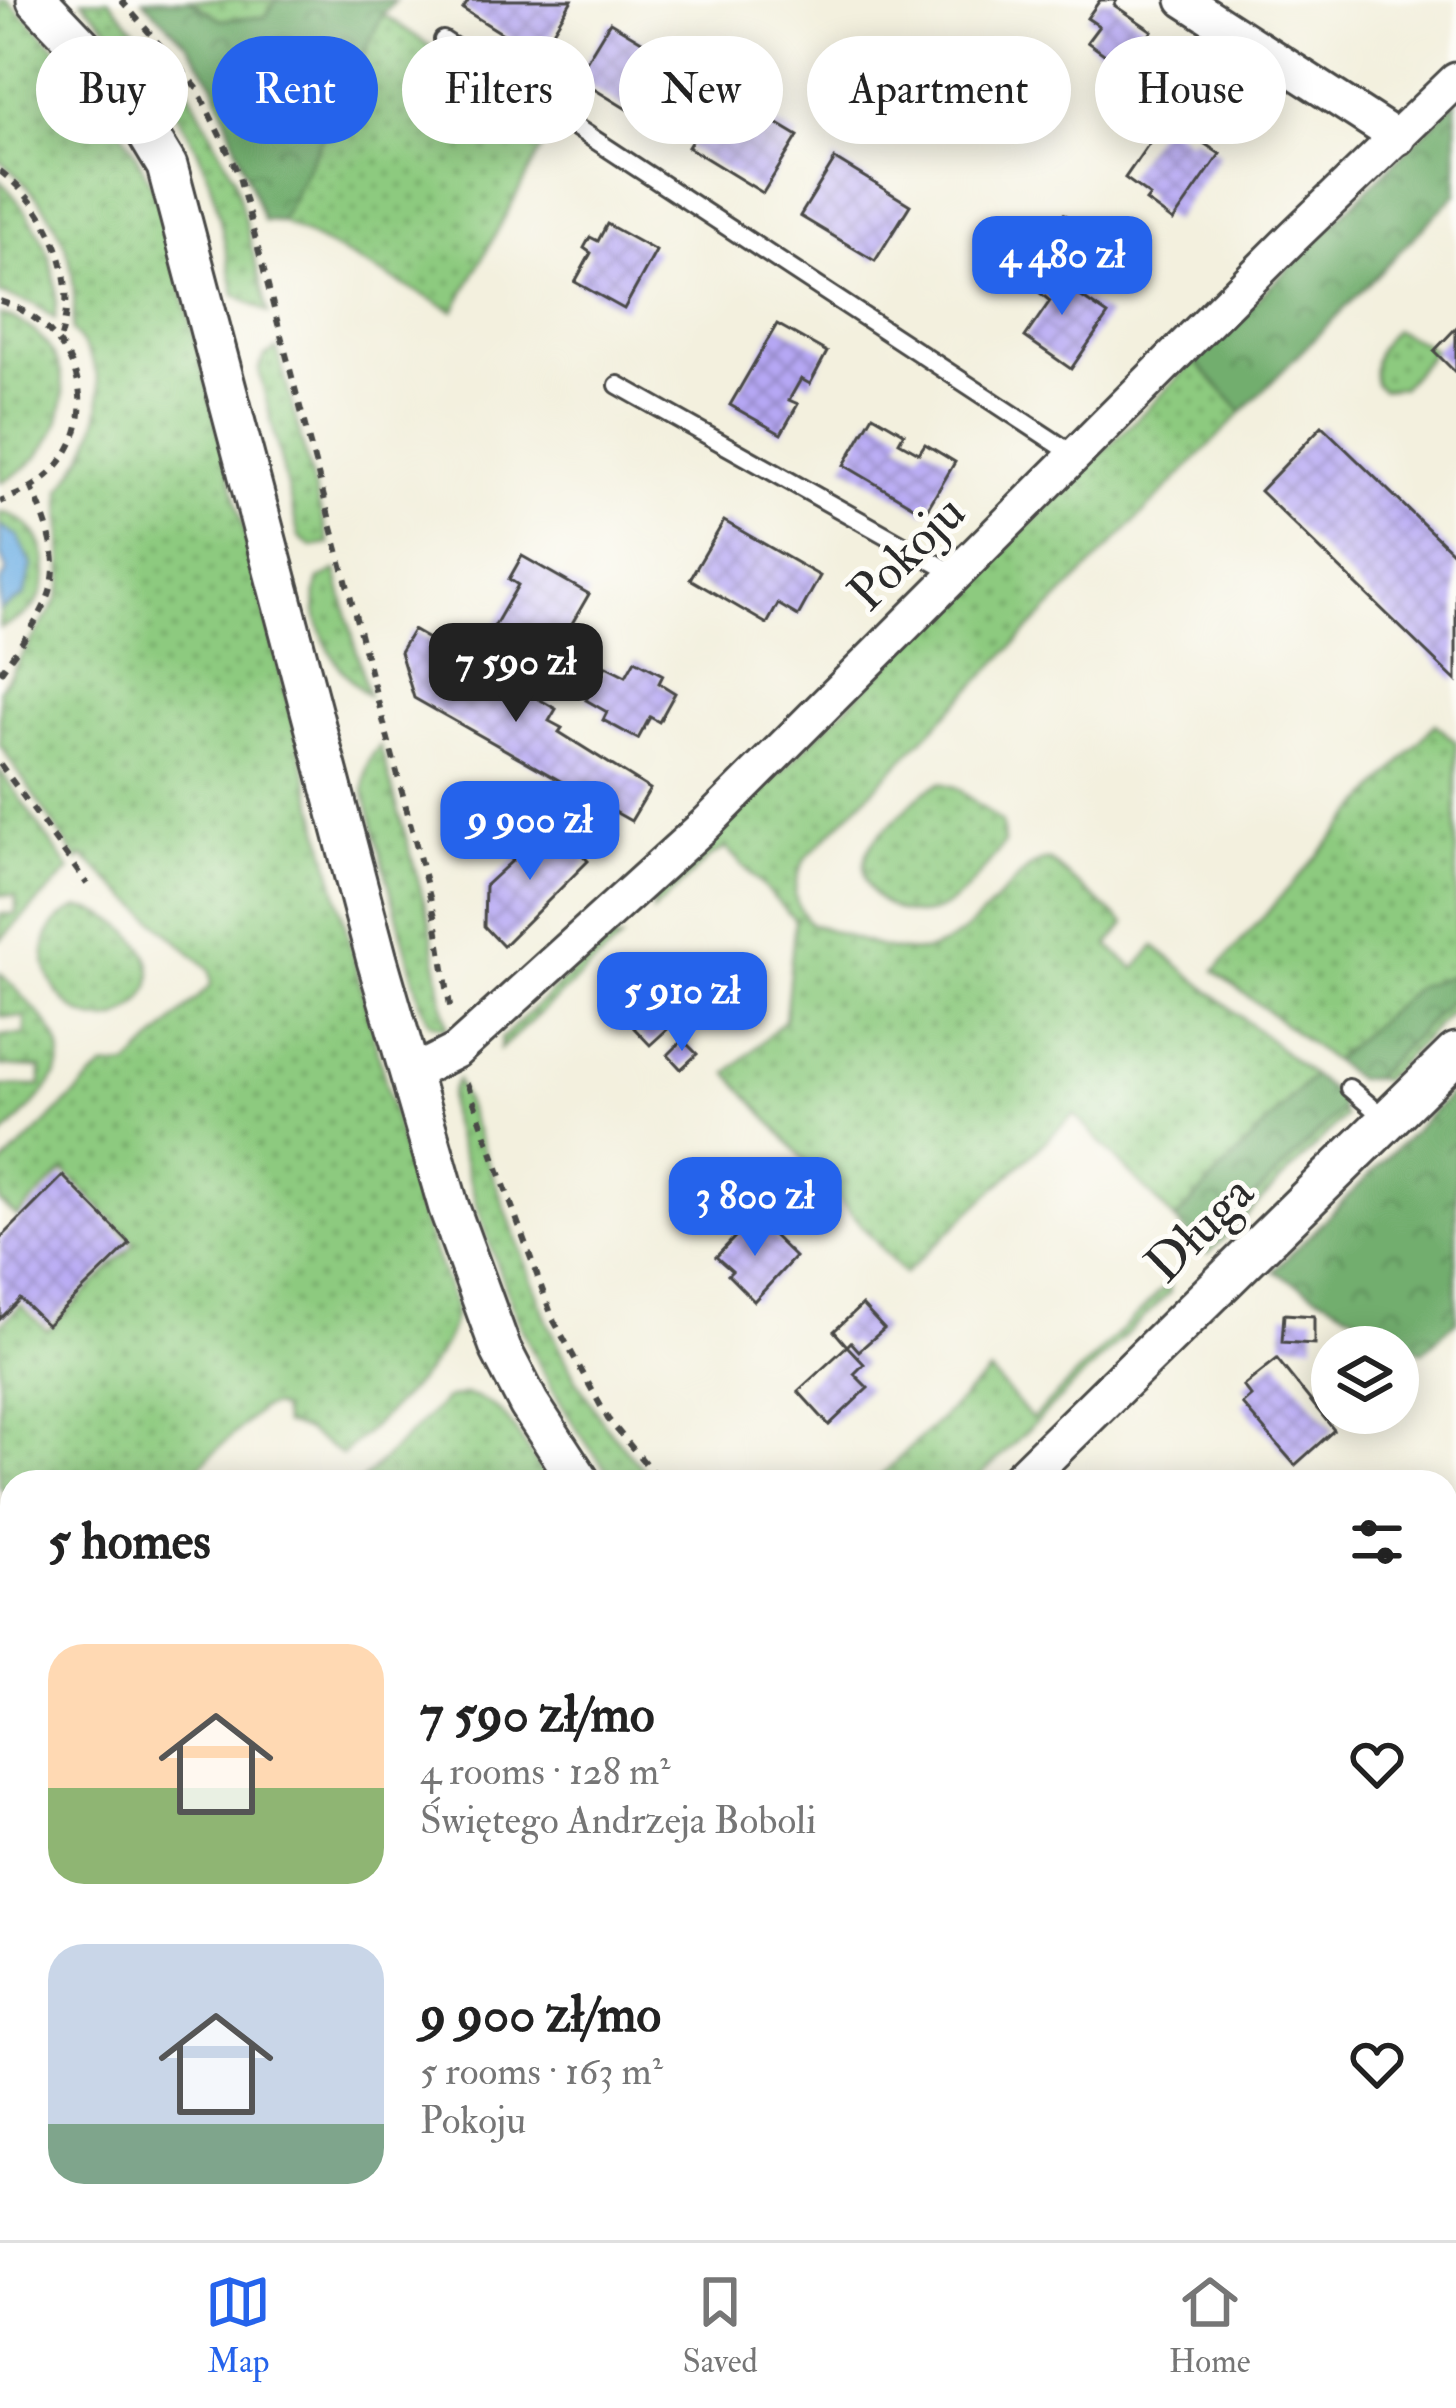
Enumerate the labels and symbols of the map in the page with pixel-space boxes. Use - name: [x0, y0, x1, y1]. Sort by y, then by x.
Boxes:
- pin: 4 480 zł: [938, 216, 1186, 318]
- street label: Pokoju: [835, 481, 979, 625]
- pin: 7 590 zł: [392, 623, 640, 725]
- pin: 9 900 zł: [406, 781, 654, 883]
- pin: 5 910 zł: [558, 952, 806, 1054]
- pin: 3 800 zł: [631, 1157, 879, 1259]
- street label: Długa: [1133, 1161, 1268, 1296]

